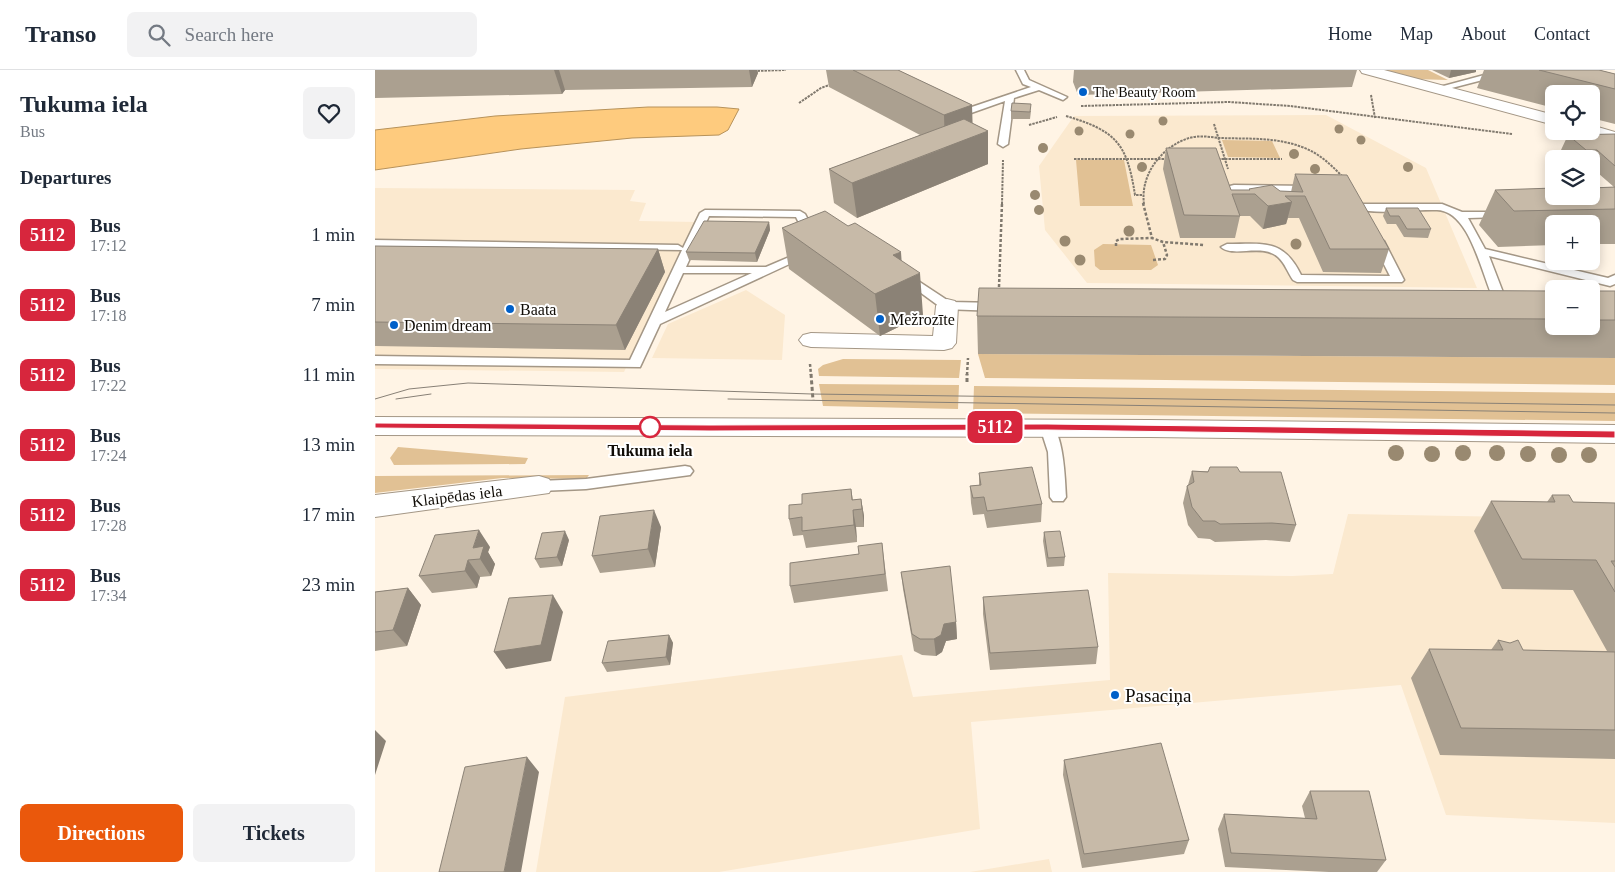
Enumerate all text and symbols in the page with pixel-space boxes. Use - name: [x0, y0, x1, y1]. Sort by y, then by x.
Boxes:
- search box: [127, 12, 477, 57]
- text: Transo: [25, 21, 97, 47]
- icon: search: [145, 21, 173, 49]
- text: Search here: [185, 24, 274, 45]
- text: Home: [1328, 24, 1372, 44]
- text: Map: [1400, 24, 1433, 44]
- text: About: [1461, 24, 1506, 44]
- text: Contact: [1534, 24, 1590, 44]
- place label: The Beauty Room: [1093, 85, 1196, 100]
- map controls: [1545, 85, 1600, 335]
- button: locate: [1545, 85, 1600, 140]
- marker: The Beauty Room: [1077, 86, 1089, 98]
- button: heart: [303, 87, 355, 139]
- text: Tukuma iela: [20, 91, 148, 117]
- text: Bus: [20, 123, 45, 140]
- button: layers: [1545, 150, 1600, 205]
- text: Departures: [20, 167, 111, 188]
- text: Bus: [90, 215, 121, 236]
- button: +: [1545, 215, 1600, 270]
- text: 1 min: [311, 224, 355, 245]
- text: 5112: [30, 225, 65, 245]
- text: 17:12: [90, 237, 126, 254]
- button: −: [1545, 280, 1600, 335]
- text: Bus: [90, 285, 121, 306]
- text: 7 min: [311, 294, 355, 315]
- text: 5112: [30, 295, 65, 315]
- place label: Baata: [520, 301, 556, 318]
- marker: Baata: [504, 303, 516, 315]
- text: 17:18: [90, 307, 126, 324]
- place label: Mežrozīte: [890, 311, 955, 328]
- marker: Mežrozīte: [874, 313, 886, 325]
- place label: Denim dream: [404, 317, 492, 334]
- marker: Denim dream: [388, 319, 400, 331]
- text: Bus: [90, 355, 121, 376]
- text: 11 min: [302, 364, 355, 385]
- text: 5112: [30, 365, 65, 385]
- text: 17:22: [90, 377, 126, 394]
- line badge: 5112: [960, 411, 1030, 443]
- marker: Tukuma iela: [639, 416, 661, 438]
- text: 5112: [977, 417, 1013, 437]
- text: Bus: [90, 425, 121, 446]
- text: 13 min: [302, 434, 355, 455]
- text: 5112: [30, 435, 65, 455]
- place label: Tukuma iela: [607, 442, 693, 459]
- text: 17:24: [90, 447, 126, 464]
- street label: Klaipēdas iela: [411, 482, 503, 511]
- text: Bus: [90, 495, 121, 516]
- text: 17 min: [302, 504, 355, 525]
- text: 5112: [30, 505, 65, 525]
- text: 17:28: [90, 517, 126, 534]
- text: Bus: [90, 565, 121, 586]
- text: 23 min: [302, 574, 355, 595]
- text: 5112: [30, 575, 65, 595]
- text: 17:34: [90, 587, 126, 604]
- place label: Pasaciņa: [1125, 685, 1192, 706]
- marker: Pasaciņa: [1109, 689, 1121, 701]
- button: Directions: [20, 804, 183, 862]
- button: Tickets: [193, 804, 355, 862]

